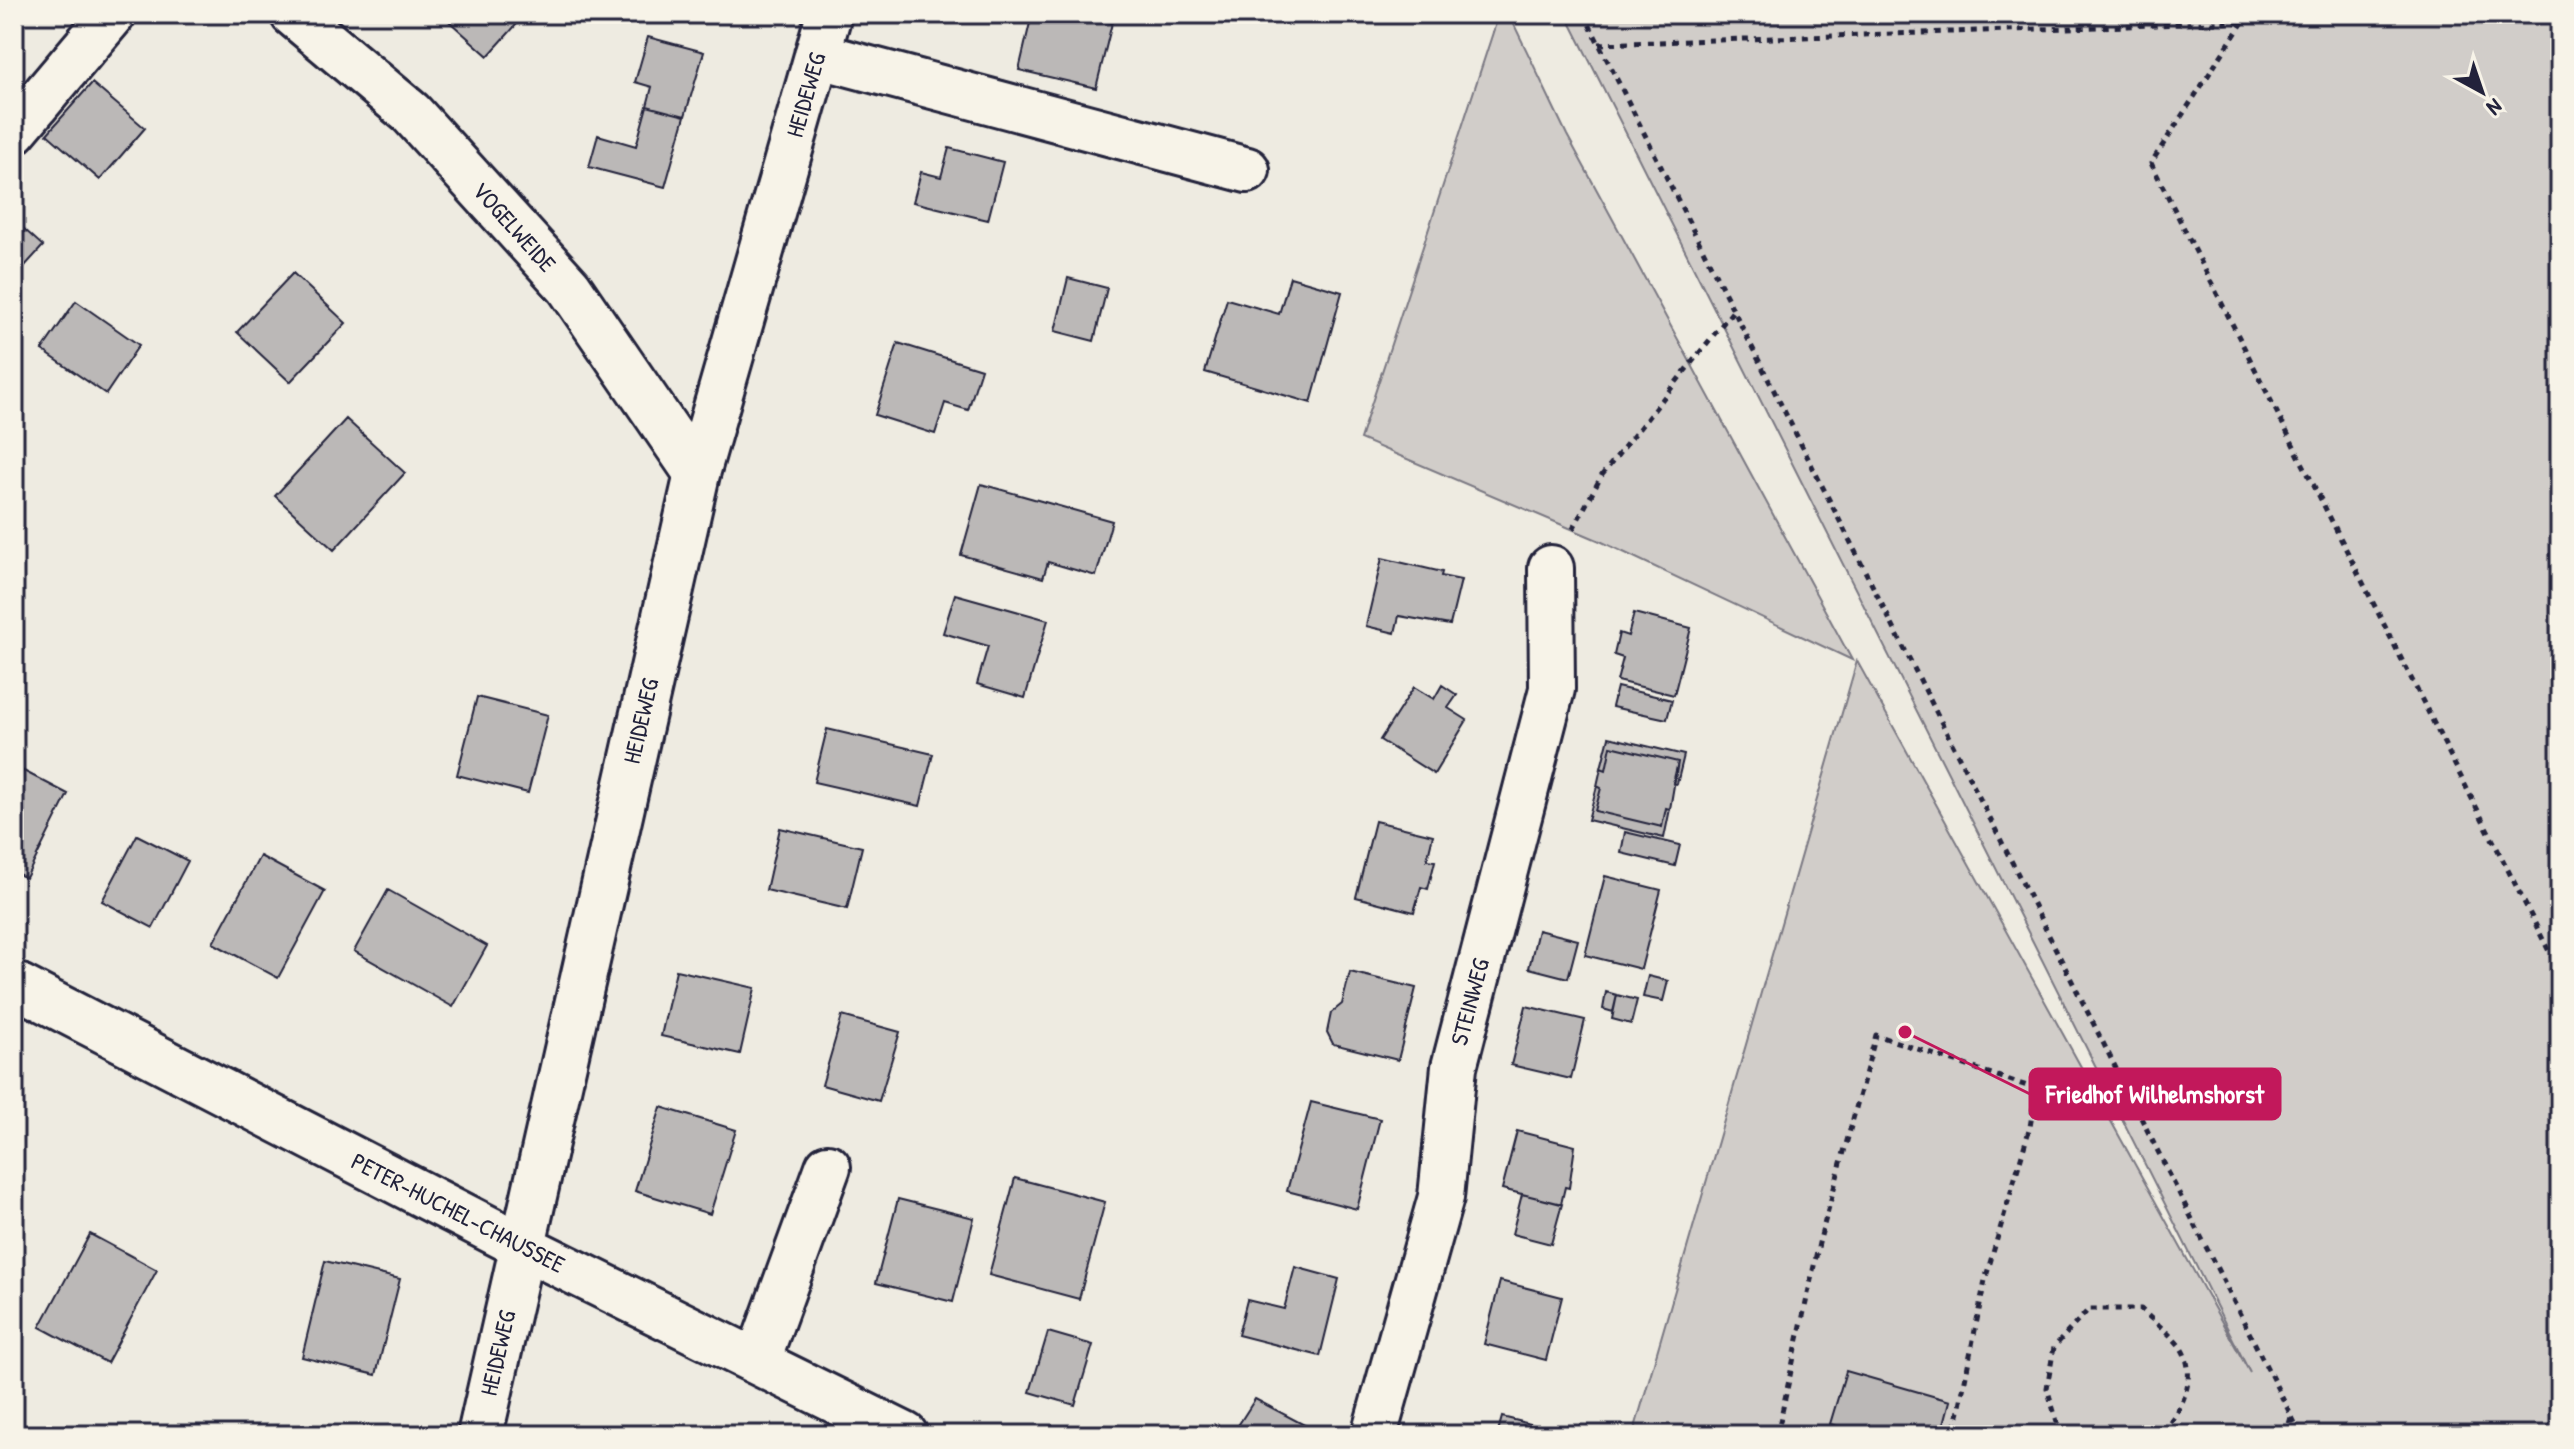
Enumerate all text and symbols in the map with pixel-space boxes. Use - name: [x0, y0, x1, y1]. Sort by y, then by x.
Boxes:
- street label: HEIDEWEG: [778, 48, 832, 141]
- north arrow: [2442, 52, 2522, 132]
- text: N: [2481, 92, 2509, 123]
- street label: VOGELWEIDE: [466, 174, 564, 279]
- street label: HEIDEWEG: [615, 675, 665, 766]
- street label: STEINWEG: [1442, 955, 1496, 1048]
- callout: Friedhof Wilhelmshorst: [2030, 1069, 2280, 1119]
- text: Friedhof Wilhelmshorst: [2045, 1076, 2265, 1111]
- street label: PETER-HUCHEL-CHAUSSEE: [346, 1144, 571, 1280]
- street label: HEIDEWEG: [472, 1307, 522, 1398]

